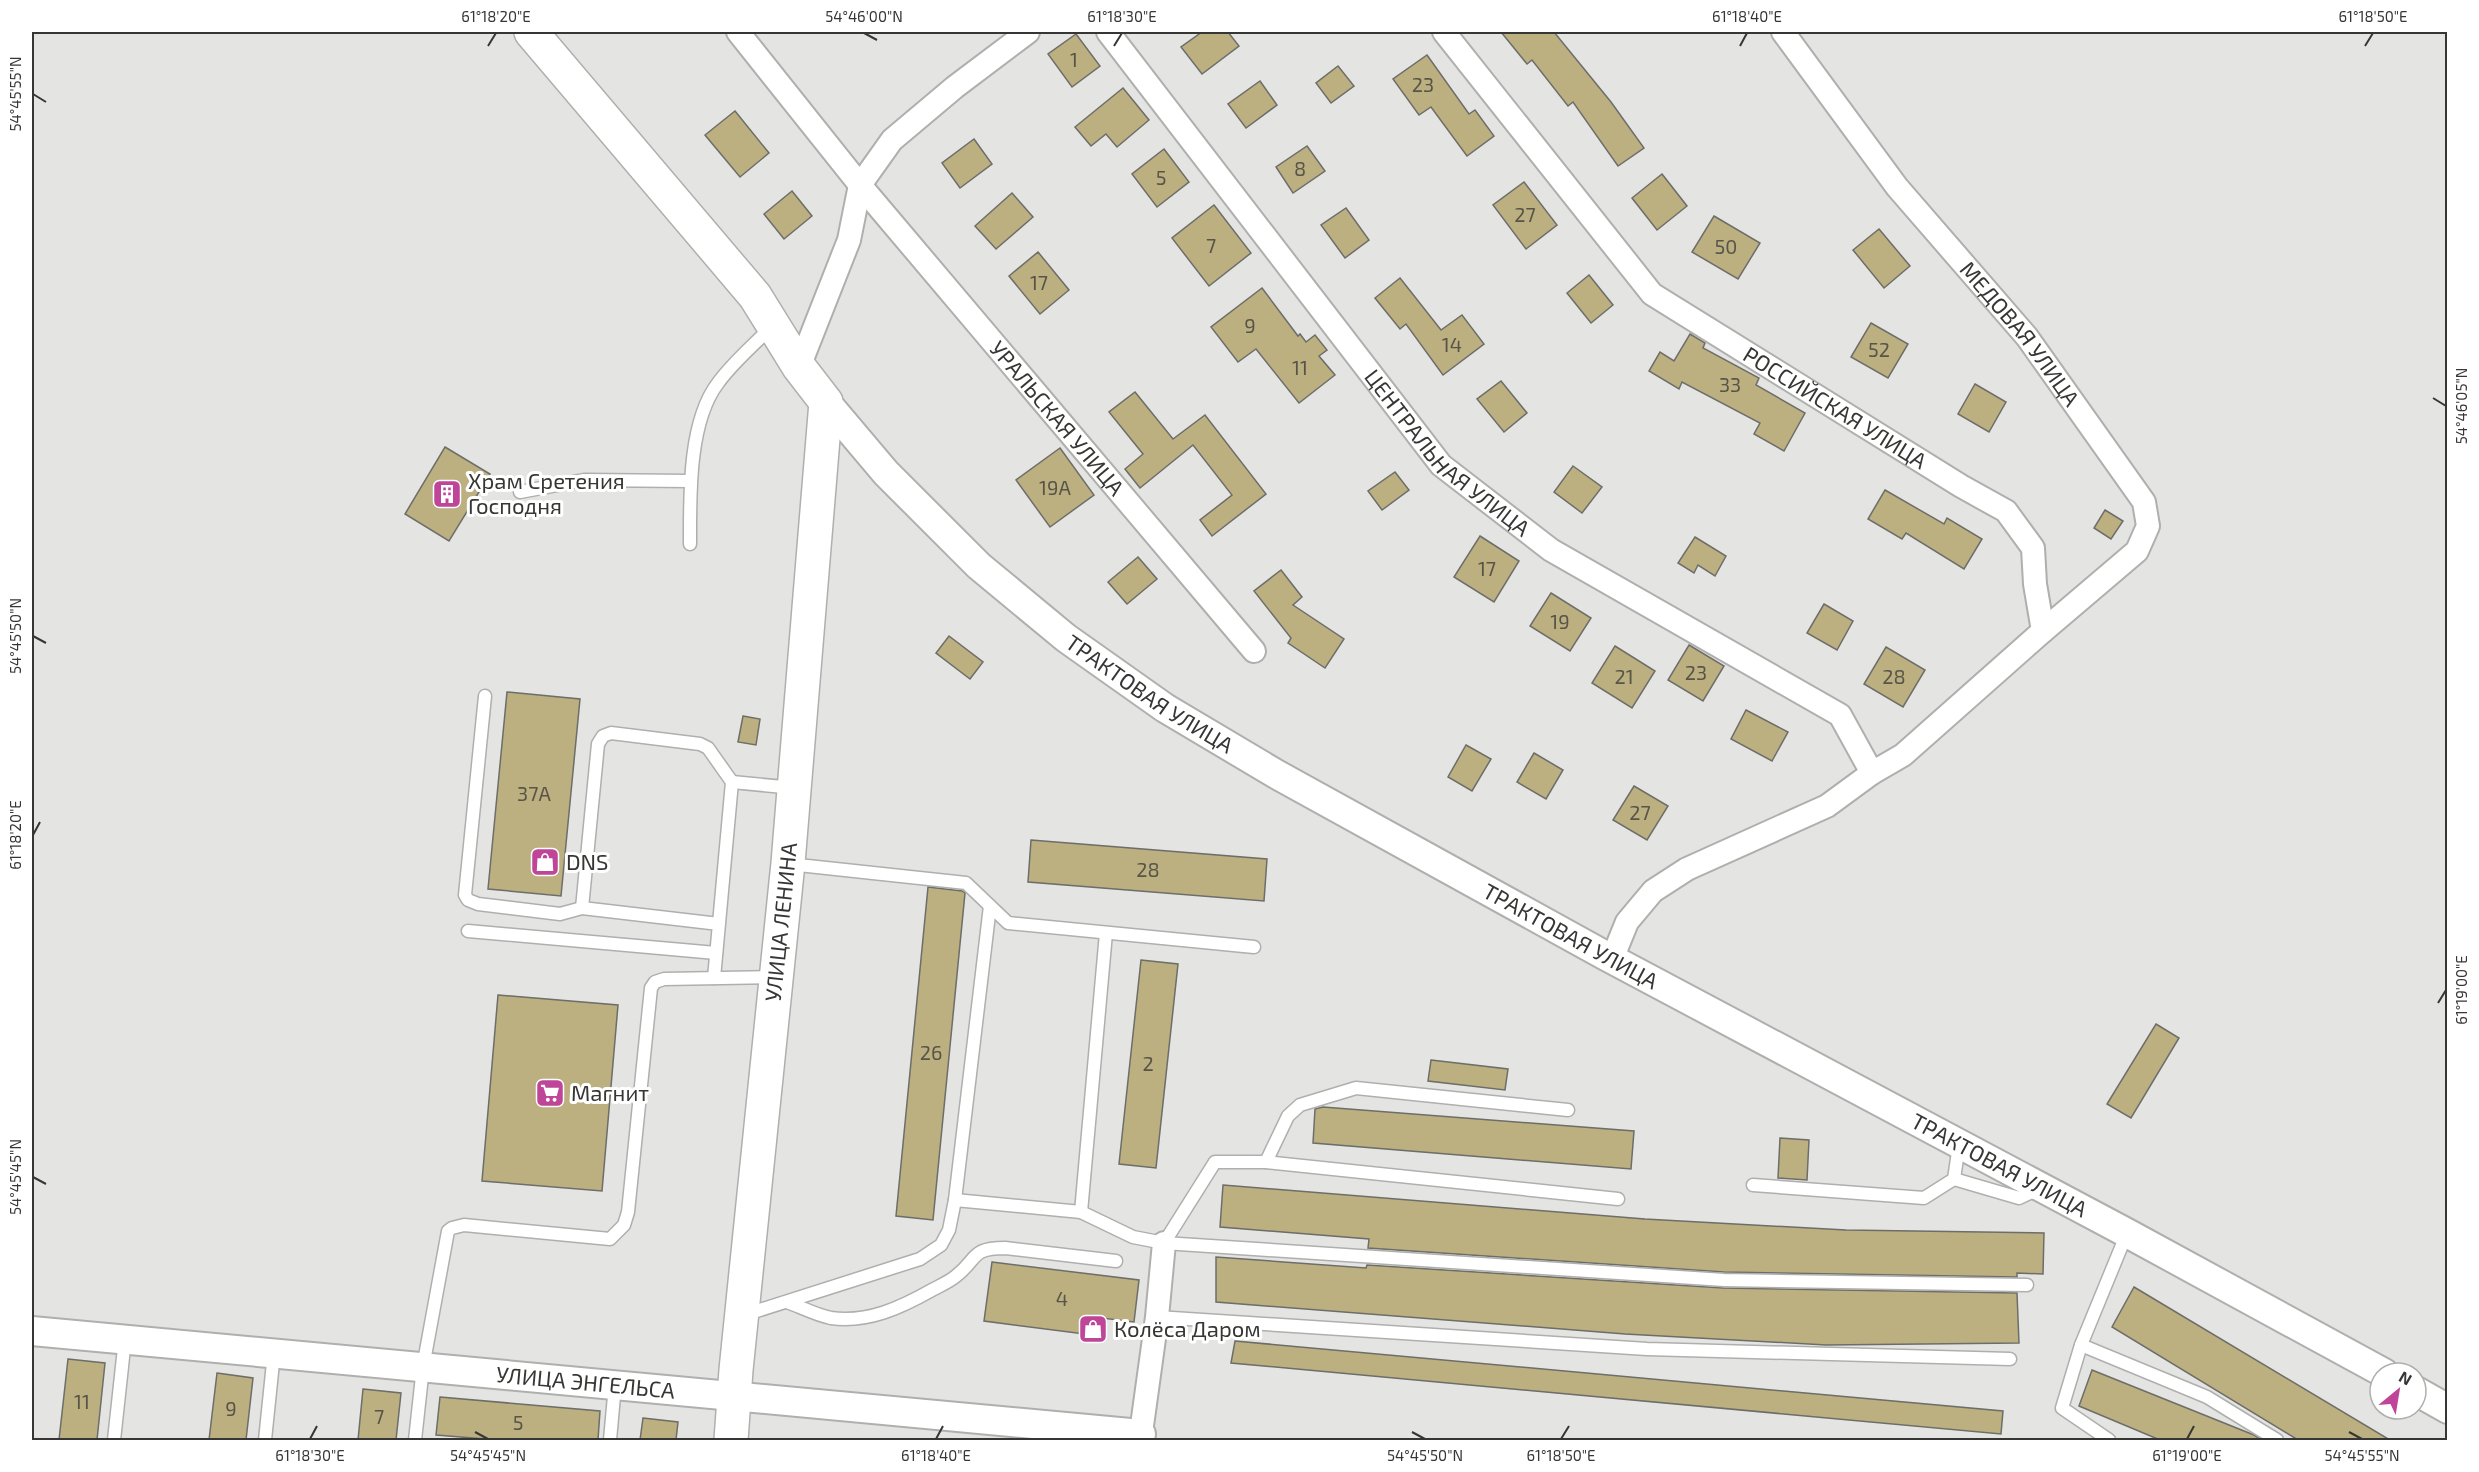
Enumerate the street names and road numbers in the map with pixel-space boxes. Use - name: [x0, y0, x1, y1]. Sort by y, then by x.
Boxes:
- street label: МЕДОВАЯ УЛИЦА: [1955, 256, 2086, 411]
- street label: УРАЛЬСКАЯ УЛИЦА: [985, 335, 1131, 500]
- street label: РОССИЙСКАЯ УЛИЦА: [1739, 340, 1932, 474]
- street label: ЦЕНТРАЛЬНАЯ УЛИЦА: [1360, 364, 1536, 541]
- street label: ТРАКТОВАЯ УЛИЦА: [1061, 628, 1239, 758]
- street label: УЛИЦА ЛЕНИНА: [759, 841, 801, 1003]
- street label: ТРАКТОВАЯ УЛИЦА: [1479, 877, 1663, 994]
- street label: ТРАКТОВАЯ УЛИЦА: [1907, 1107, 2092, 1222]
- street label: УЛИЦА ЭНГЕЛЬСА: [495, 1360, 677, 1403]

